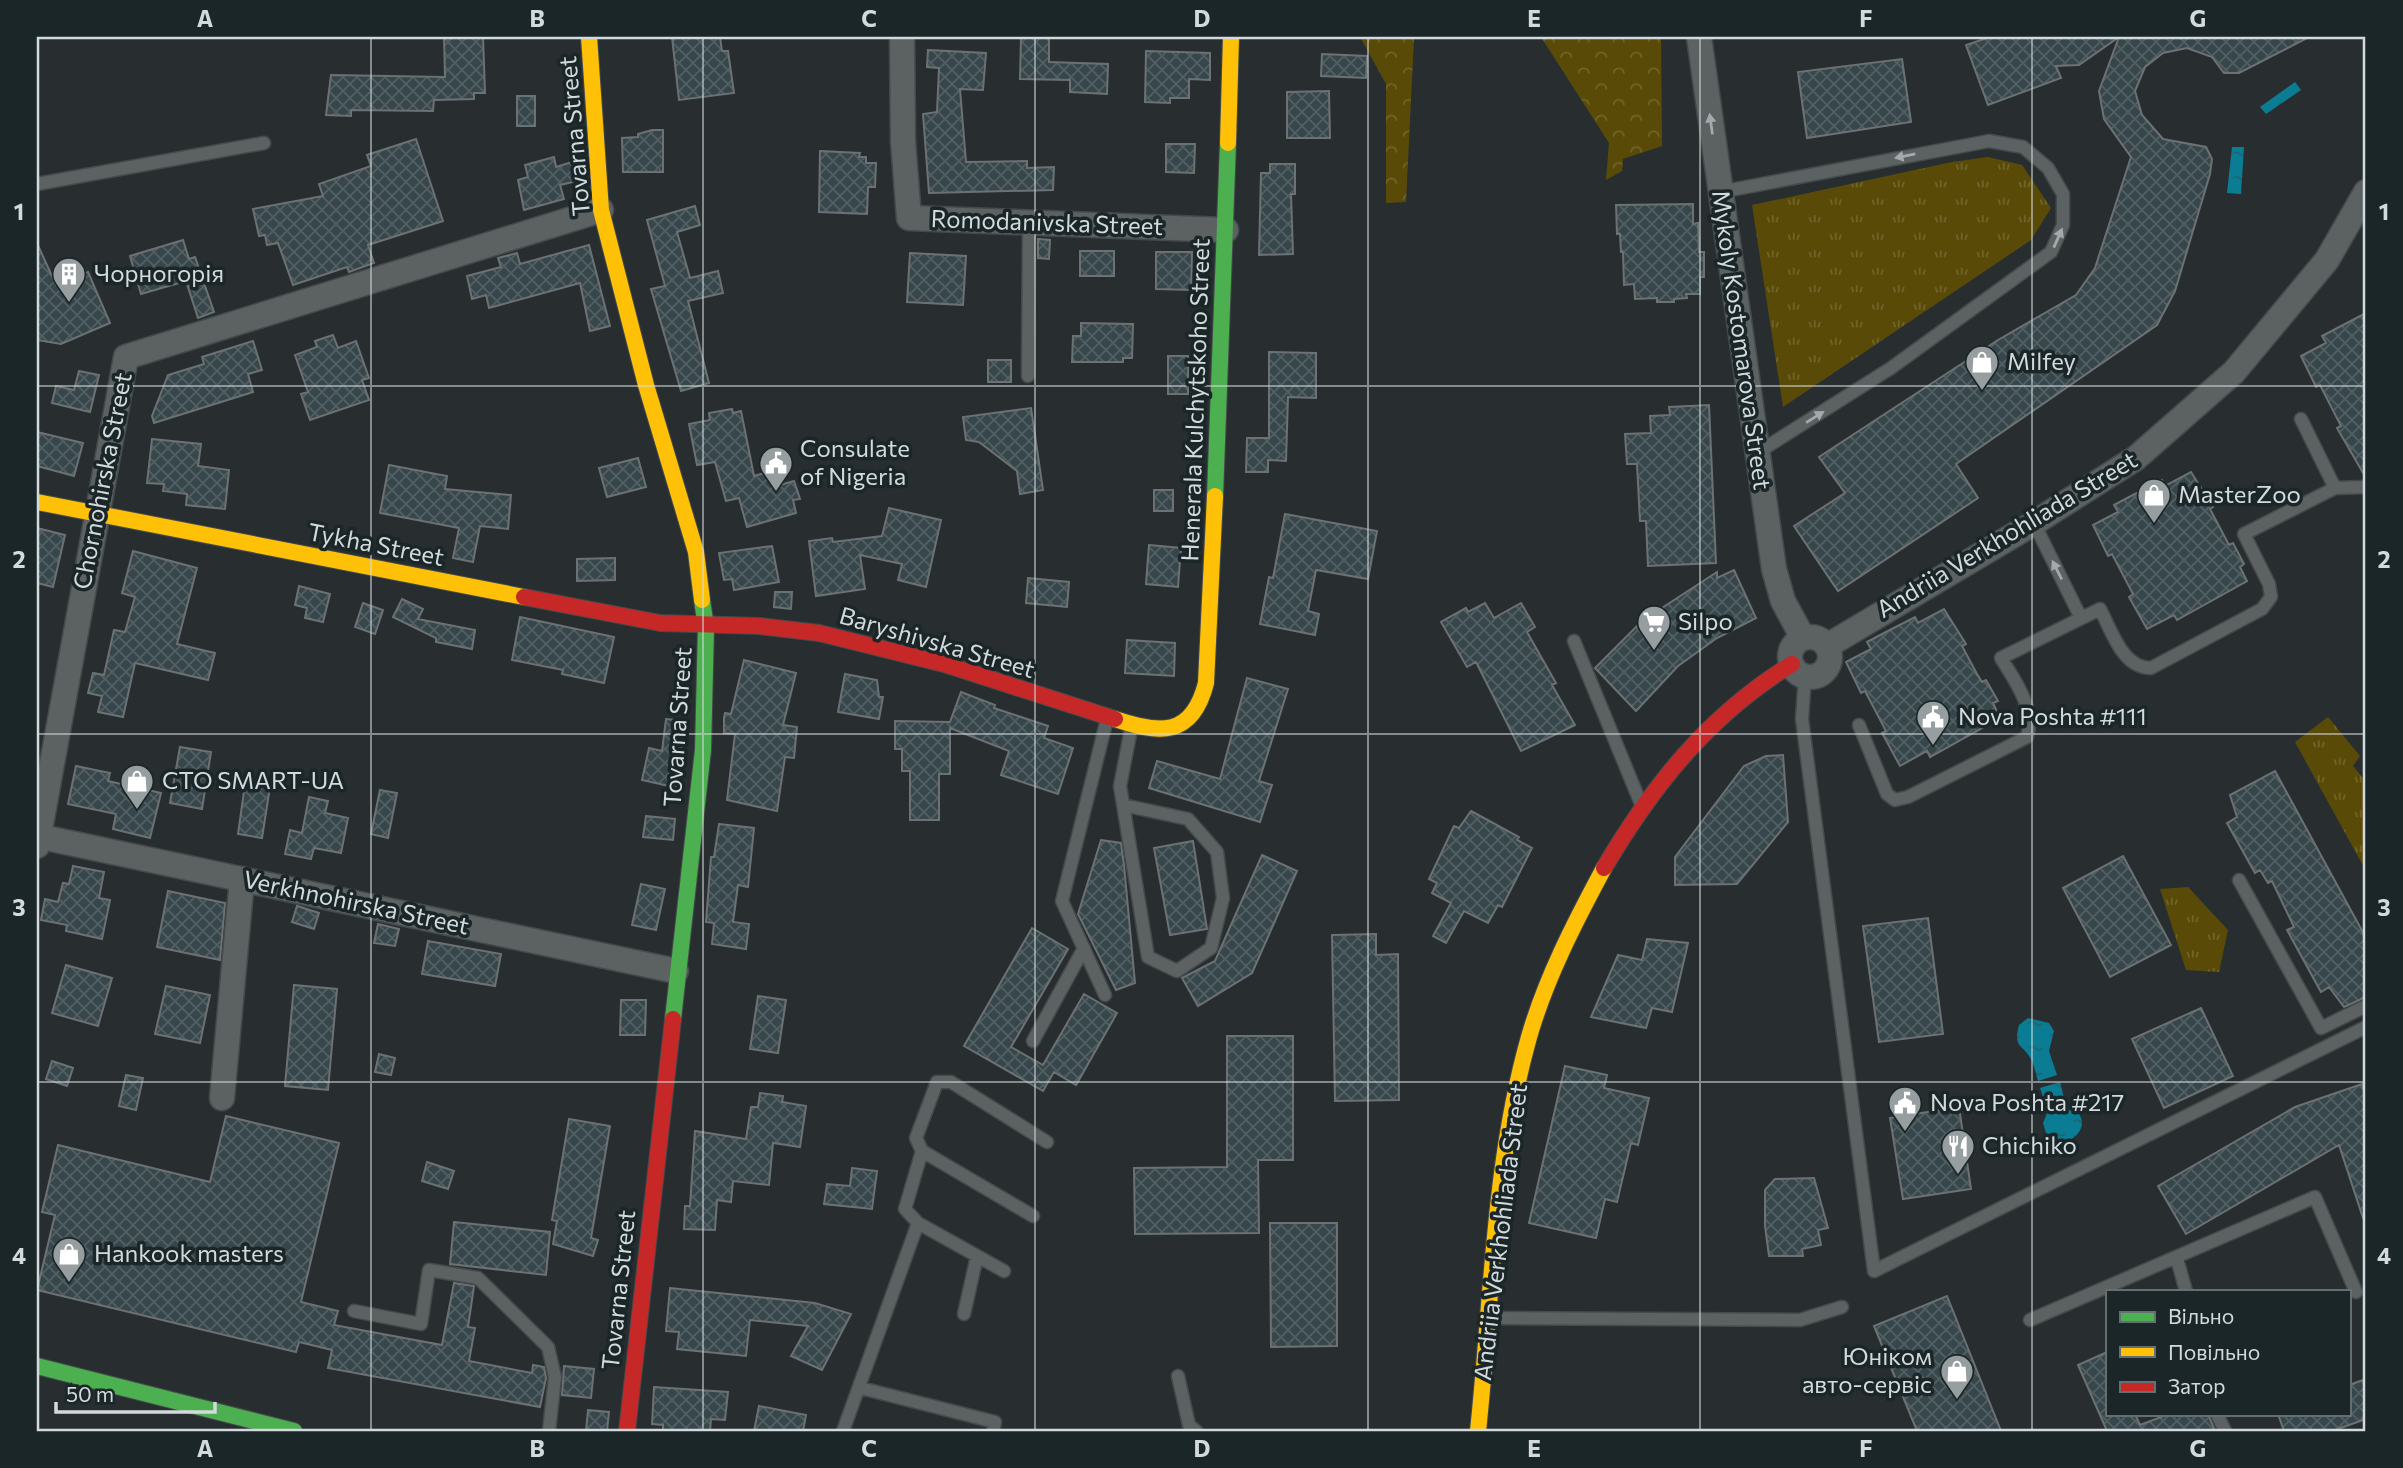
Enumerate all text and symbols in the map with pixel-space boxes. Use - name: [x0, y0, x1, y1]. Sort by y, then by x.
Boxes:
- text: A: [197, 4, 214, 32]
- text: B: [529, 4, 545, 32]
- text: C: [861, 4, 877, 32]
- text: D: [1194, 4, 1211, 32]
- text: E: [1527, 4, 1541, 32]
- text: F: [1859, 4, 1873, 32]
- text: G: [2190, 4, 2206, 32]
- street label: Tovarna Street: [552, 55, 595, 217]
- one-way arrow: [1705, 113, 1716, 135]
- one-way arrow: [1894, 150, 1916, 161]
- street label: Mykoly Kostomarova Street: [1707, 188, 1778, 492]
- text: 1: [14, 197, 24, 225]
- text: 1: [2379, 197, 2389, 225]
- street label: Romodanivska Street: [930, 203, 1164, 240]
- one-way arrow: [2052, 228, 2064, 248]
- street label: Henerala Kulchytskoho Street: [1174, 238, 1215, 562]
- building icon: Чорногорія: [50, 255, 88, 304]
- place label: Чорногорія: [94, 258, 224, 287]
- shop icon: Milfey: [1963, 343, 2001, 392]
- place label: Milfey: [2007, 346, 2076, 375]
- street label: Chornohirska Street: [66, 370, 137, 592]
- one-way arrow: [1805, 410, 1824, 423]
- place label: Consulate of Nigeria: [800, 433, 910, 490]
- public building icon: Consulate of Nigeria: [757, 444, 795, 493]
- street label: Andriia Verkhohliada Street: [1871, 444, 2142, 623]
- shop icon: MasterZoo: [2135, 476, 2173, 525]
- place label: MasterZoo: [2178, 479, 2301, 508]
- street label: Tykha Street: [306, 516, 447, 571]
- text: 2: [12, 545, 26, 573]
- text: 2: [2377, 545, 2391, 573]
- one-way arrow: [2052, 560, 2063, 580]
- street label: Baryshivska Street: [836, 600, 1039, 683]
- supermarket icon: Silpo: [1635, 603, 1673, 652]
- place label: Silpo: [1678, 606, 1733, 635]
- street label: Tovarna Street: [656, 646, 697, 808]
- public building icon: Nova Poshta #111: [1914, 698, 1952, 747]
- place label: Nova Poshta #111: [1958, 701, 2147, 730]
- shop icon: СТО SMART-UA: [118, 762, 156, 811]
- place label: СТО SMART-UA: [162, 765, 344, 794]
- street label: Verkhnohirska Street: [241, 863, 472, 940]
- text: 3: [12, 893, 26, 921]
- text: 3: [2377, 893, 2391, 921]
- street label: Andriia Verkhohliada Street: [1467, 1082, 1532, 1382]
- public building icon: Nova Poshta #217: [1886, 1084, 1924, 1133]
- place label: Nova Poshta #217: [1930, 1087, 2124, 1116]
- restaurant icon: Chichiko: [1939, 1127, 1977, 1176]
- place label: Chichiko: [1982, 1130, 2077, 1159]
- street label: Tovarna Street: [595, 1208, 640, 1371]
- shop icon: Hankook masters: [50, 1235, 88, 1284]
- place label: Hankook masters: [94, 1238, 284, 1267]
- text: 4: [12, 1241, 26, 1269]
- text: 4: [2377, 1241, 2391, 1269]
- legend: [2106, 1290, 2350, 1416]
- text: Вільно: [2168, 1303, 2234, 1328]
- text: Повільно: [2168, 1339, 2260, 1364]
- place label: Юніком авто-сервіс: [1802, 1341, 1932, 1398]
- shop icon: Юніком авто-сервіс: [1938, 1352, 1976, 1401]
- scale bar: [56, 1370, 215, 1414]
- text: Затор: [2168, 1373, 2225, 1398]
- text: 50 m: [66, 1381, 114, 1406]
- text: A: [197, 1434, 214, 1462]
- text: B: [529, 1434, 545, 1462]
- text: C: [861, 1434, 877, 1462]
- text: D: [1194, 1434, 1211, 1462]
- text: E: [1527, 1434, 1541, 1462]
- text: F: [1859, 1434, 1873, 1462]
- text: G: [2190, 1434, 2206, 1462]

